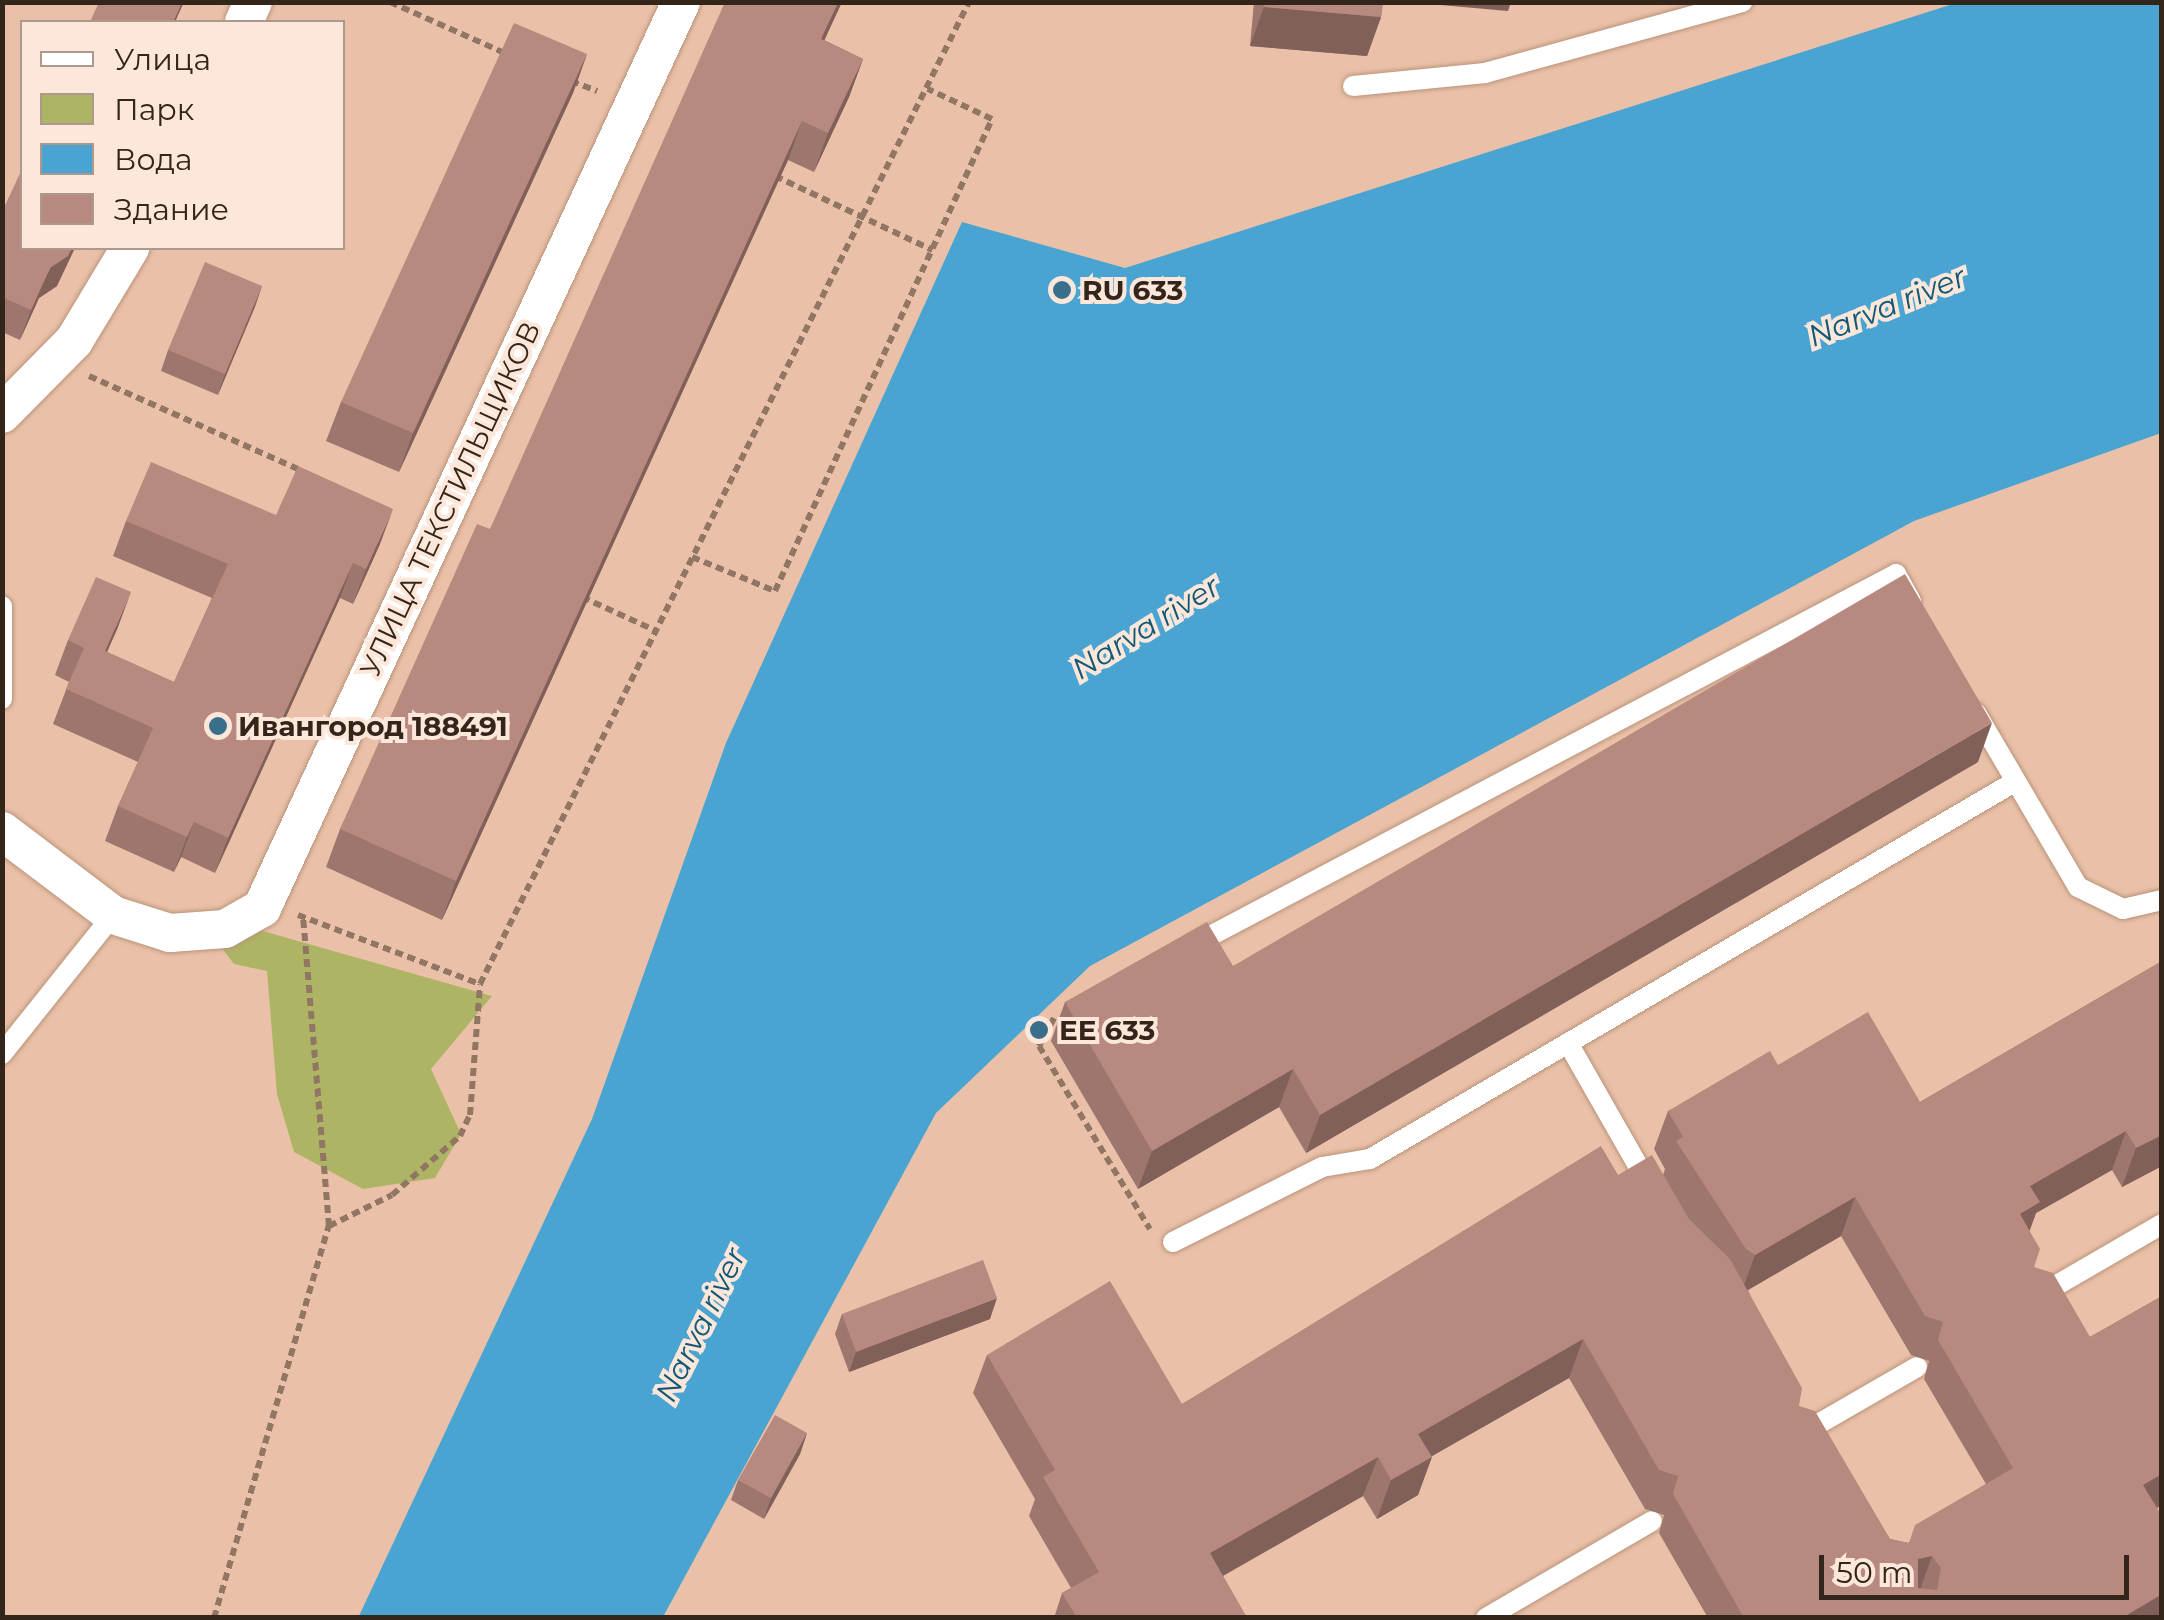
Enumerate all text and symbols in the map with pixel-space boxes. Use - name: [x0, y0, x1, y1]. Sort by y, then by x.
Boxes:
- legend: [20, 20, 345, 250]
- text: Улица: [114, 41, 211, 78]
- text: Парк: [114, 91, 194, 128]
- text: Вода: [114, 141, 193, 178]
- text: Здание: [114, 191, 229, 228]
- water label: Narva river: [1803, 259, 1971, 355]
- place label: RU 633: [1082, 273, 1183, 307]
- marker: RU 633: [1051, 279, 1073, 301]
- street label: УЛИЦА ТЕКСТИЛЬЩИКОВ: [353, 316, 547, 682]
- water label: Narva river: [1066, 568, 1226, 688]
- place label: Ивангород 188491: [238, 709, 508, 743]
- marker: Ивангород 188491: [207, 715, 229, 737]
- place label: EE 633: [1059, 1013, 1155, 1047]
- marker: EE 633: [1028, 1019, 1050, 1041]
- water label: Narva river: [648, 1242, 754, 1408]
- scale bar: [1824, 1535, 2134, 1597]
- text: 50 m: [1836, 1554, 1913, 1591]

